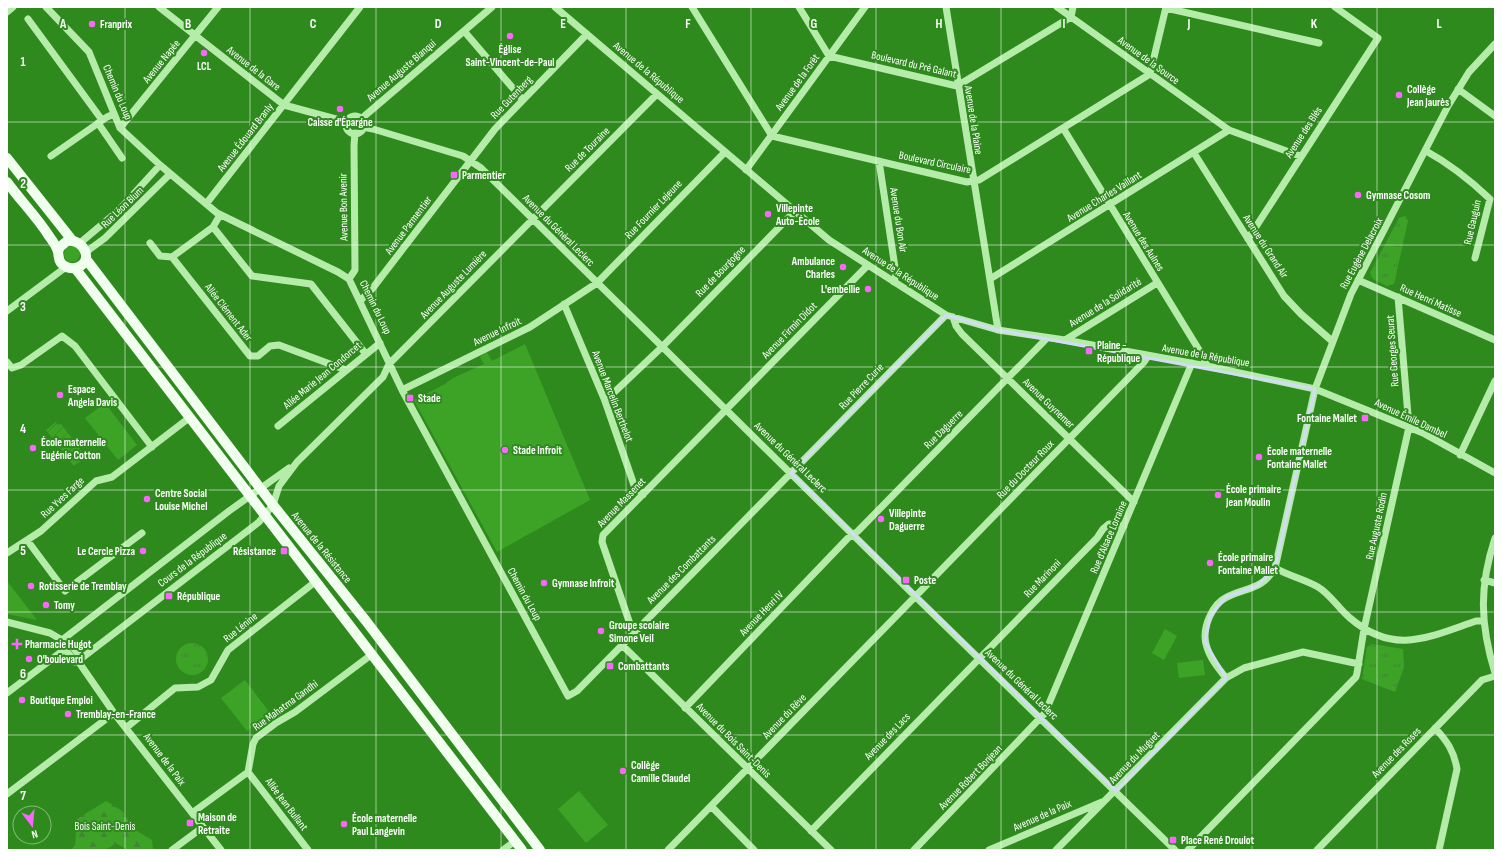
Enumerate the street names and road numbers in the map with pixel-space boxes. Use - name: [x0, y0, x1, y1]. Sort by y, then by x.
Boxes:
- street label: Avenue de la Source: [1115, 33, 1182, 87]
- street label: Avenue Napée: [139, 37, 183, 86]
- street label: Avenue Auguste Blanqui: [363, 37, 439, 105]
- street label: Avenue de la République: [610, 38, 687, 106]
- street label: Avenue de la Gare: [223, 43, 283, 93]
- street label: Boulevard du Pré Galant: [870, 48, 958, 81]
- street label: Avenue de la Forêt: [772, 51, 823, 114]
- street label: Chemin du Loup: [100, 63, 135, 122]
- street label: Rue Gutenberg: [488, 73, 535, 121]
- street label: Avenue de la Plaine: [961, 84, 985, 155]
- street label: Avenue Édouard Branly: [214, 100, 277, 175]
- street label: Avenue des Blés: [1281, 104, 1325, 161]
- street label: Rue de Touraine: [562, 124, 612, 174]
- street label: Boulevard Circulaire: [898, 149, 972, 176]
- street label: Avenue Charles Vaillant: [1064, 168, 1145, 225]
- street label: Avenue Bon Avenir: [336, 173, 351, 242]
- street label: Rue Fournier Lejeune: [622, 177, 685, 241]
- street label: Rue Léon Blum: [98, 184, 146, 231]
- street label: Avenue du Bon Air: [887, 186, 910, 253]
- street label: Avenue du Général Leclerc: [519, 191, 597, 269]
- street label: Avenue Parmentier: [382, 194, 435, 258]
- street label: Rue Gauguin: [1461, 198, 1484, 246]
- street label: Avenue des Aulnes: [1120, 208, 1167, 273]
- street label: Avenue du Grand Air: [1240, 211, 1291, 281]
- street label: Rue Eugène Delacroix: [1337, 215, 1386, 291]
- street label: Rue de Bourgogne: [693, 243, 748, 300]
- street label: Avenue de la République: [859, 243, 941, 303]
- street label: Avenue Auguste Lumière: [417, 247, 489, 322]
- street label: Avenue de la Solidarité: [1066, 275, 1144, 330]
- street label: Chemin du Loup: [357, 278, 394, 336]
- street label: Allée Clément Ader: [201, 280, 255, 344]
- street label: Rue Henri Matisse: [1398, 281, 1464, 320]
- street label: Avenue Firmin Didot: [758, 299, 820, 362]
- street label: Avenue Infroit: [470, 314, 524, 349]
- street label: Rue Georges Seurat: [1383, 314, 1401, 387]
- street label: Allée Marie Jean Condorcet: [280, 339, 364, 412]
- street label: Avenue de la République: [1160, 341, 1251, 370]
- street label: Avenue Marcelin Berthelot: [589, 348, 636, 444]
- street label: Rue Pierre Curie: [836, 361, 886, 412]
- street label: Avenue Guynemer: [1019, 375, 1077, 431]
- street label: Avenue Émile Dambel: [1372, 396, 1449, 441]
- street label: Rue Daguerre: [921, 407, 965, 451]
- street label: Avenue du Général Leclerc: [751, 419, 830, 495]
- street label: Rue du Docteur Roux: [994, 437, 1057, 501]
- street label: Rue Yves Farge: [38, 474, 87, 521]
- street label: Avenue Massenet: [594, 474, 649, 531]
- street label: Rue Auguste Rodin: [1363, 491, 1390, 561]
- street label: Rue d'Alsace Lorraine: [1087, 499, 1130, 576]
- street label: Avenue de la Résistance: [288, 508, 354, 586]
- street label: Cours de la République: [155, 529, 229, 590]
- street label: Avenue des Combattants: [644, 532, 718, 607]
- street label: Rue Marinoni: [1021, 557, 1064, 600]
- street label: Chemin du Loup: [505, 565, 544, 623]
- street label: Avenue Henri IV: [736, 588, 786, 639]
- street label: Rue Lénine: [221, 610, 260, 645]
- street label: Avenue du Général Leclerc: [982, 646, 1061, 722]
- street label: Rue Mahatma Gandhi: [250, 677, 321, 733]
- street label: Avenue du Rêve: [759, 691, 809, 742]
- street label: Avenue du Bois Saint-Denis: [693, 700, 774, 781]
- street label: Avenue des Lacs: [861, 710, 913, 763]
- street label: Avenue des Roses: [1368, 724, 1424, 781]
- street label: Avenue du Muguet: [1106, 728, 1163, 787]
- street label: Avenue de la Paix: [140, 730, 189, 788]
- street label: Avenue Robert Bonjean: [935, 742, 1005, 813]
- street label: Allée Jean Bullant: [262, 774, 311, 834]
- street label: Avenue de la Paix: [1010, 797, 1073, 834]

